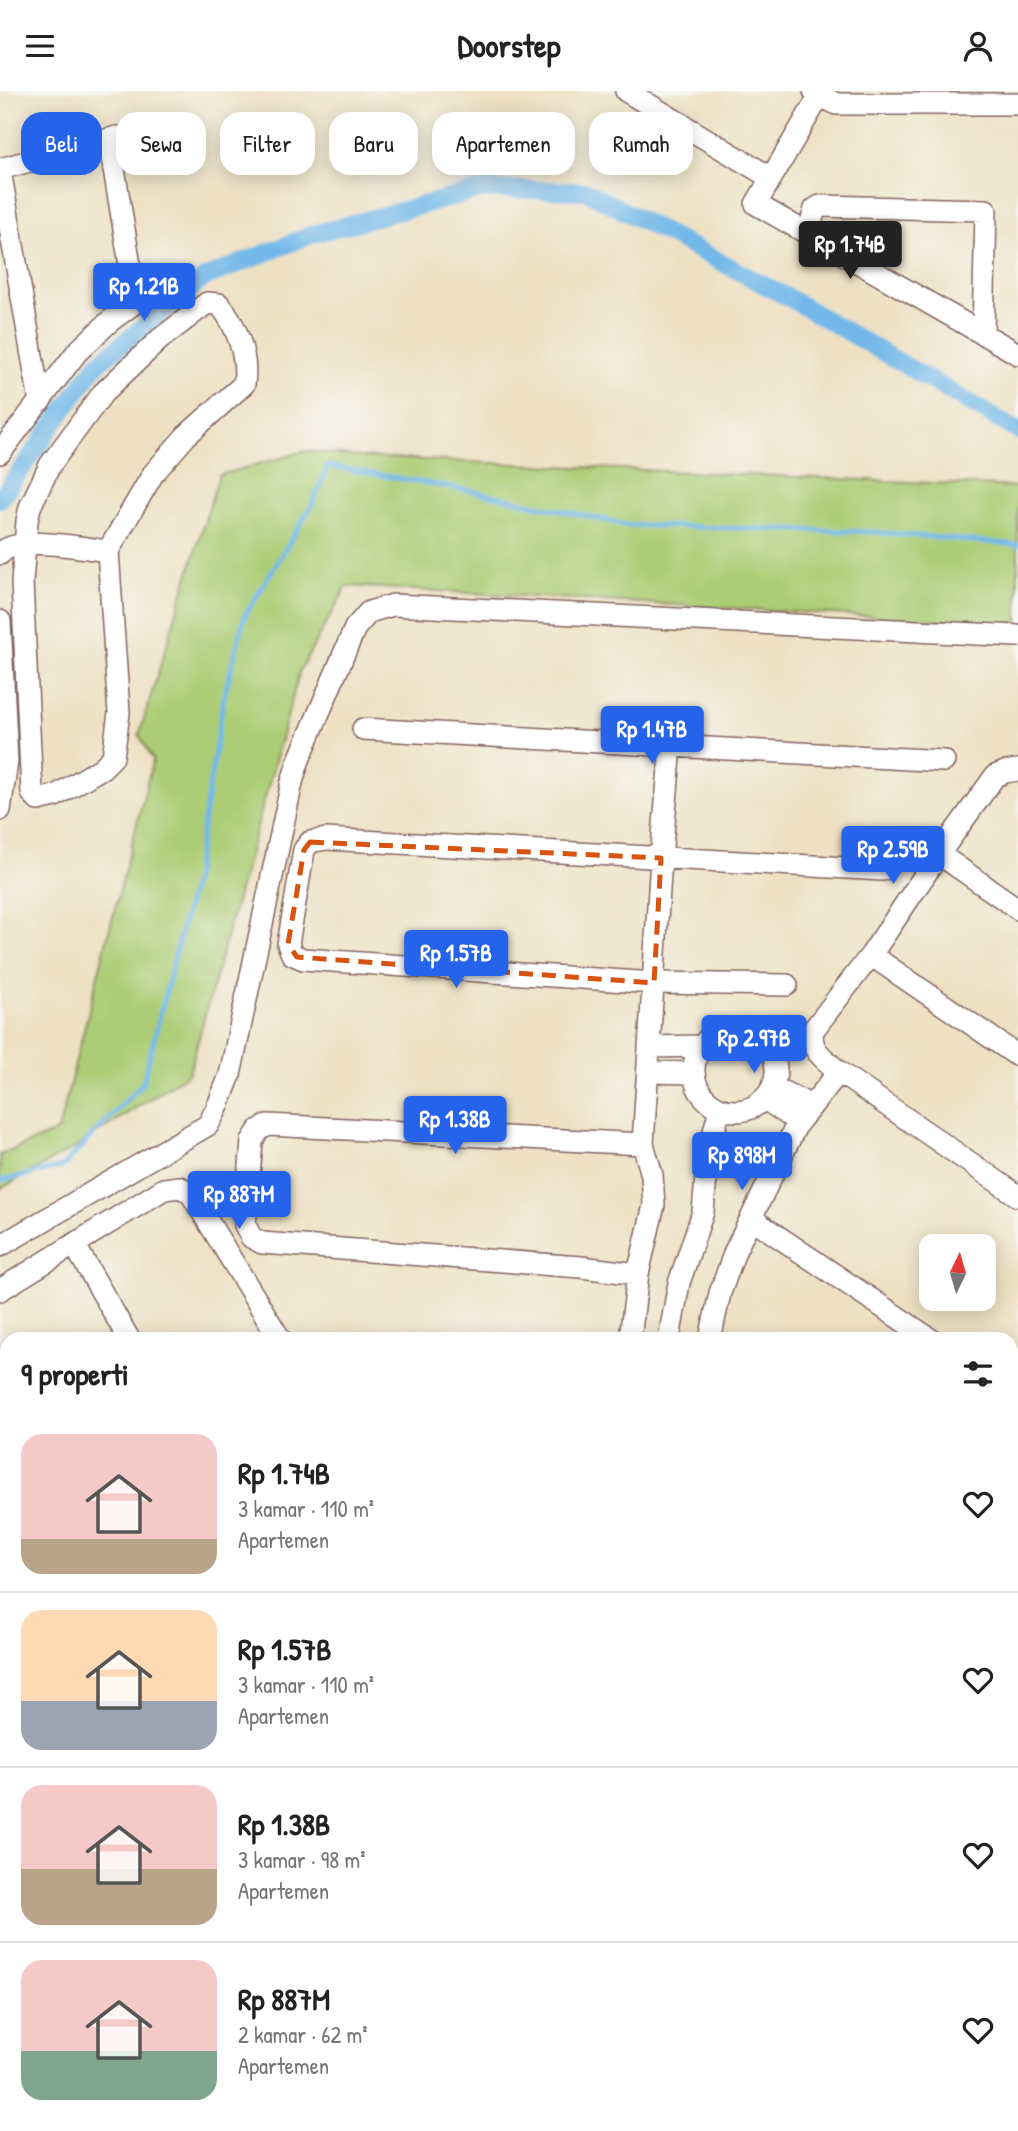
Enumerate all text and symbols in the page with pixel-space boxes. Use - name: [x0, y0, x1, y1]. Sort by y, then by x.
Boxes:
- text: Doorstep: [457, 24, 561, 67]
- icon: menu: [21, 27, 59, 65]
- icon: person: [959, 27, 997, 65]
- chip: Beli: [21, 112, 102, 175]
- chip: Sewa: [116, 112, 206, 175]
- chip: Filter: [220, 112, 315, 175]
- chip: Baru: [329, 112, 418, 175]
- chip: Apartemen: [432, 112, 575, 175]
- chip: Rumah: [589, 112, 693, 175]
- pin: Rp 1.74B: [778, 221, 922, 281]
- text: Rp 1.74B: [815, 228, 885, 259]
- pin: Rp 1.21B: [72, 264, 216, 323]
- text: Rp 1.21B: [109, 270, 179, 301]
- pin: Rp 1.47B: [580, 707, 724, 766]
- text: Rp 1.47B: [617, 713, 687, 744]
- pin: Rp 2.59B: [821, 827, 965, 886]
- text: Rp 2.59B: [857, 833, 929, 864]
- pin: Rp 1.57B: [384, 930, 528, 990]
- text: Rp 1.57B: [420, 937, 492, 968]
- pin: Rp 2.97B: [682, 1016, 826, 1075]
- text: Rp 2.97B: [718, 1022, 790, 1053]
- pin: Rp 1.38B: [383, 1097, 527, 1156]
- text: Rp 1.38B: [420, 1103, 490, 1134]
- pin: Rp 898M: [677, 1133, 807, 1192]
- text: Rp 898M: [708, 1139, 776, 1170]
- pin: Rp 887M: [174, 1171, 304, 1231]
- text: Rp 887M: [204, 1178, 274, 1209]
- north arrow: [919, 1234, 996, 1311]
- map controls: [919, 1234, 996, 1311]
- text: 9 properti: [21, 1354, 129, 1394]
- icon: filters: [959, 1355, 997, 1393]
- text: Rp 1.74B: [238, 1453, 330, 1493]
- icon: home: [77, 1462, 161, 1546]
- icon: heart: [959, 1485, 997, 1523]
- text: 3 kamar · 110 m²: [238, 1493, 374, 1524]
- text: Apartemen: [238, 1524, 329, 1555]
- text: Rp 1.57B: [238, 1629, 331, 1669]
- icon: home: [77, 1638, 161, 1722]
- icon: heart: [959, 1661, 997, 1699]
- text: 3 kamar · 110 m²: [238, 1669, 374, 1700]
- text: Apartemen: [238, 1700, 329, 1731]
- text: Rp 1.38B: [238, 1804, 330, 1844]
- icon: home: [77, 1813, 161, 1897]
- icon: heart: [959, 1836, 997, 1874]
- text: 3 kamar · 98 m²: [238, 1844, 365, 1875]
- text: Apartemen: [238, 1875, 329, 1906]
- text: Rp 887M: [238, 1979, 330, 2019]
- icon: home: [77, 1988, 161, 2072]
- icon: heart: [959, 2011, 997, 2049]
- text: 2 kamar · 62 m²: [238, 2019, 367, 2050]
- text: Apartemen: [238, 2050, 329, 2081]

